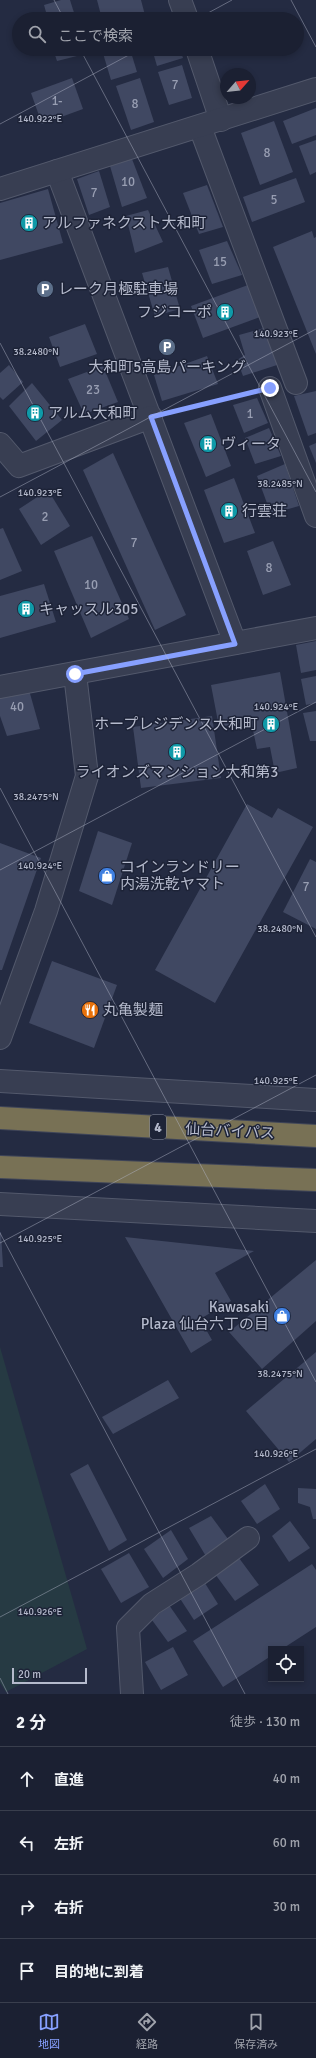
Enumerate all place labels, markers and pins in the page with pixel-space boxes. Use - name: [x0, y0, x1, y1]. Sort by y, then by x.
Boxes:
- building icon: アルファネクスト大和町: [19, 213, 39, 233]
- place label: アルファネクスト大和町: [42, 214, 206, 232]
- parking icon: レーク月極駐車場: [35, 279, 55, 299]
- place label: レーク月極駐車場: [58, 280, 178, 298]
- building icon: フジコーポ: [215, 302, 235, 322]
- place label: フジコーポ: [137, 303, 212, 321]
- parking icon: 大和町5高島パーキング: [157, 337, 177, 357]
- place label: 大和町5高島パーキング: [88, 358, 246, 376]
- building icon: アルム大和町: [25, 403, 45, 423]
- place label: アルム大和町: [48, 404, 138, 422]
- building icon: ヴィータ: [198, 434, 218, 454]
- place label: ヴィータ: [221, 435, 281, 453]
- building icon: 行雲荘: [219, 501, 239, 521]
- place label: 行雲荘: [242, 502, 287, 520]
- building icon: キャッスル305: [16, 599, 36, 619]
- place label: キャッスル305: [39, 600, 138, 618]
- building icon: ホープレジデンス大和町: [261, 714, 281, 734]
- place label: ホープレジデンス大和町: [94, 715, 258, 733]
- building icon: ライオンズマンション大和第3: [167, 742, 187, 762]
- place label: ライオンズマンション大和第3: [76, 763, 278, 781]
- place label: コインランドリー 内湯洗乾ヤマト: [120, 858, 240, 893]
- shop icon: コインランドリー 内湯洗乾ヤマト: [97, 866, 117, 886]
- restaurant icon: 丸亀製麺: [80, 1000, 100, 1020]
- place label: 丸亀製麺: [103, 1001, 163, 1019]
- place label: Kawasaki Plaza 仙台六丁の目: [141, 1298, 269, 1333]
- shop icon: Kawasaki Plaza 仙台六丁の目: [272, 1306, 292, 1326]

